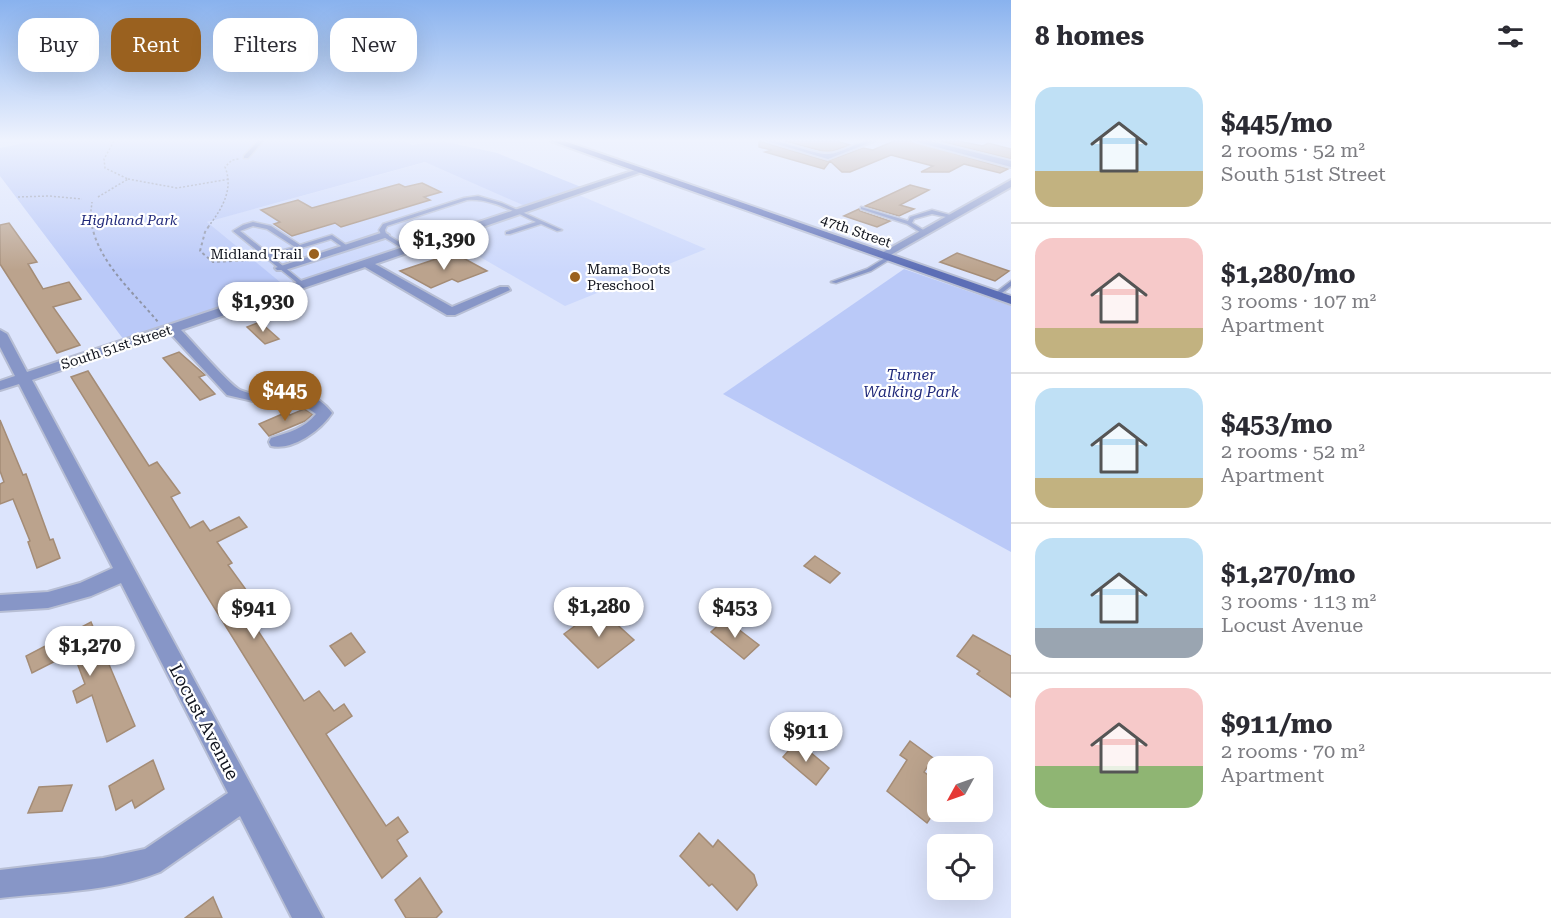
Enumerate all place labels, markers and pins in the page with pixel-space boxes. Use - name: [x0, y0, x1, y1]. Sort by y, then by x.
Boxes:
- pin: $1,390: [395, 220, 493, 271]
- place label: Midland Trail: [211, 246, 303, 262]
- marker: Midland Trail: [307, 247, 321, 261]
- place label: Mama Boots Preschool: [587, 261, 671, 293]
- marker: Mama Boots Preschool: [568, 270, 582, 284]
- pin: $1,930: [214, 282, 312, 333]
- pin: $445: [249, 371, 321, 422]
- pin: $1,280: [550, 587, 648, 638]
- pin: $453: [699, 588, 771, 639]
- pin: $941: [218, 589, 290, 640]
- pin: $1,270: [41, 626, 139, 677]
- pin: $911: [770, 712, 842, 763]

